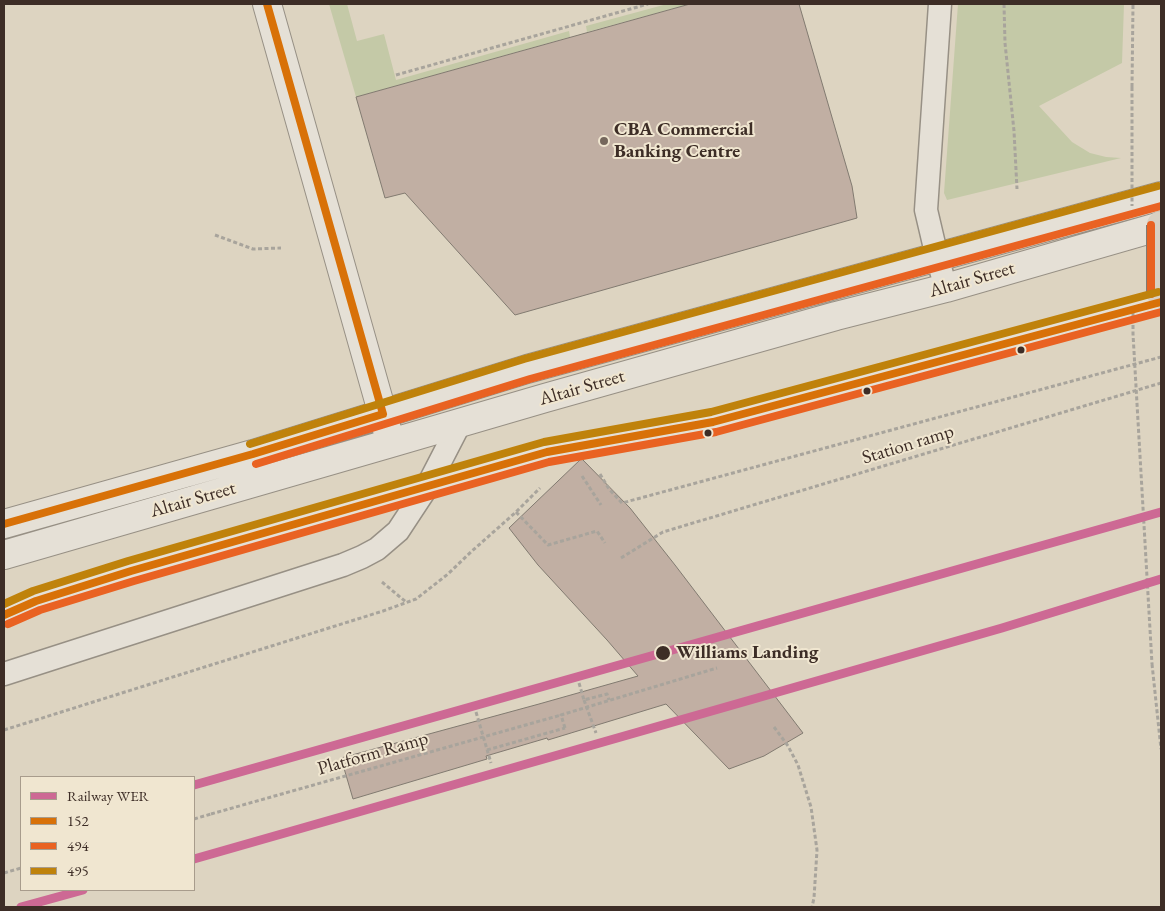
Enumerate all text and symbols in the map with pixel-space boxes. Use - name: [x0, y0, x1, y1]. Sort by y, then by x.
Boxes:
- place label: CBA Commercial Banking Centre: [614, 119, 754, 163]
- marker: CBA Commercial Banking Centre: [598, 135, 610, 147]
- street label: Altair Street: [927, 257, 1017, 303]
- unlabelled marker: [1016, 345, 1026, 355]
- street label: Altair Street: [537, 365, 627, 411]
- unlabelled marker: [862, 386, 872, 396]
- street label: Station ramp: [859, 420, 957, 470]
- unlabelled marker: [703, 428, 713, 438]
- street label: Altair Street: [148, 477, 238, 523]
- place label: Williams Landing: [676, 642, 818, 664]
- marker: Williams Landing: [654, 644, 672, 662]
- street label: Platform Ramp: [315, 727, 431, 781]
- legend: [20, 776, 195, 891]
- text: Railway WER: [67, 786, 149, 805]
- text: 152: [67, 811, 89, 830]
- text: 494: [67, 836, 89, 855]
- text: 495: [67, 861, 89, 880]

